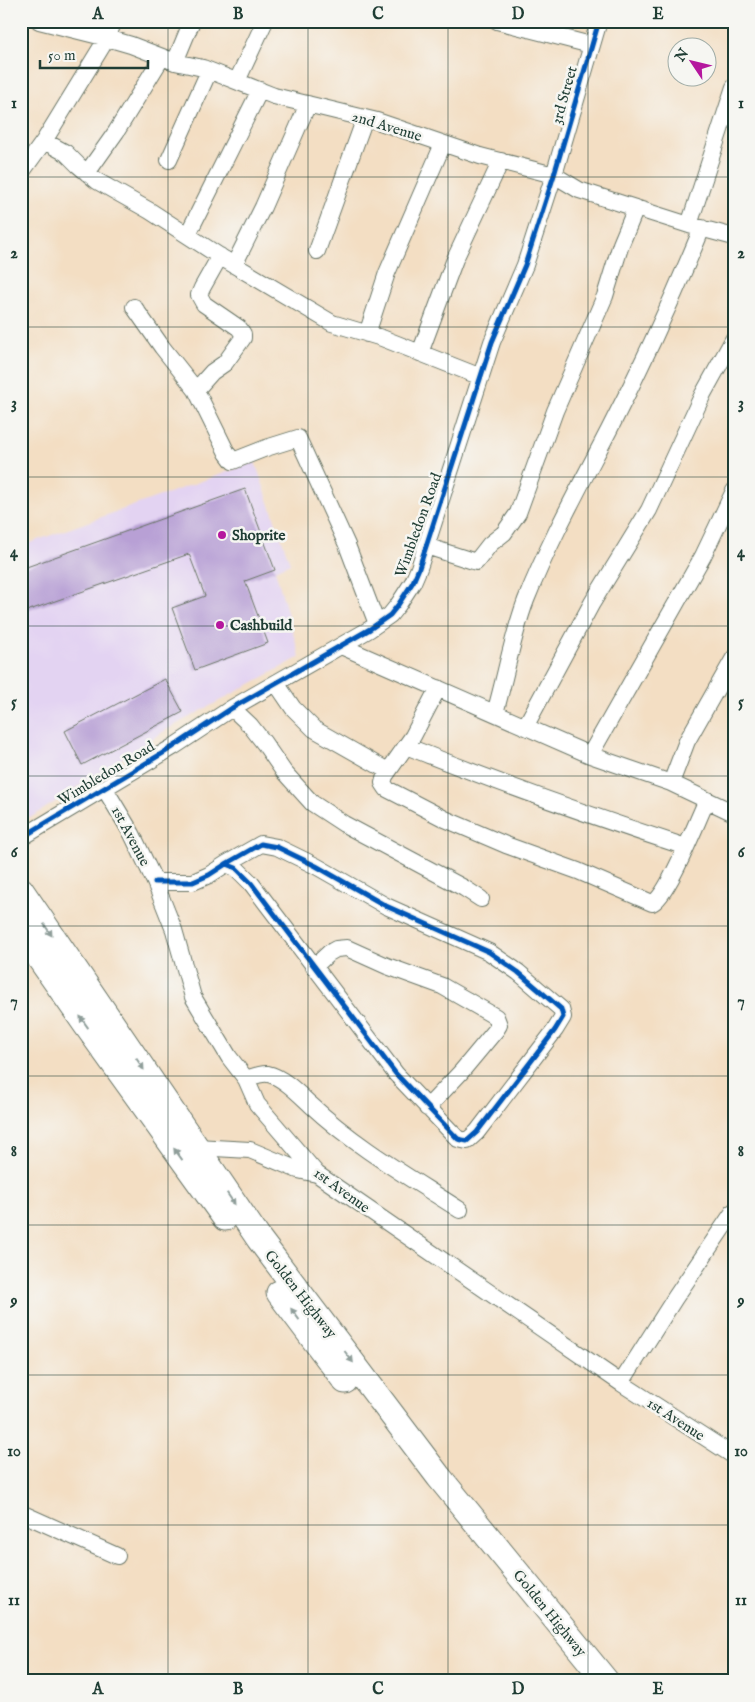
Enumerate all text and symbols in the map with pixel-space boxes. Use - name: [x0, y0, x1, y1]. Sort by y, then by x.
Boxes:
- text: A: [92, 5, 105, 25]
- text: B: [233, 5, 244, 25]
- text: C: [372, 5, 384, 25]
- text: D: [512, 5, 525, 25]
- text: E: [652, 5, 664, 25]
- scale bar: [40, 38, 148, 70]
- north arrow: [668, 38, 718, 88]
- text: N: [671, 45, 693, 66]
- text: 50 m: [48, 46, 76, 65]
- street label: 3rd Street: [547, 64, 582, 126]
- text: 1: [11, 94, 17, 114]
- text: 1: [738, 94, 744, 114]
- street label: 2nd Avenue: [350, 107, 424, 146]
- text: 2: [10, 244, 18, 264]
- text: 2: [737, 244, 745, 264]
- text: 3: [11, 394, 17, 414]
- text: 3: [738, 394, 744, 414]
- street label: Wimbledon Road: [391, 469, 447, 580]
- place label: Shoprite: [232, 526, 285, 545]
- marker: Shoprite: [216, 529, 228, 541]
- text: 4: [10, 543, 19, 563]
- text: 4: [737, 543, 746, 563]
- place label: Cashbuild: [230, 616, 293, 635]
- marker: Cashbuild: [214, 619, 226, 631]
- text: 5: [11, 693, 17, 713]
- text: 5: [738, 693, 744, 713]
- street label: Wimbledon Road: [54, 736, 159, 810]
- street label: 1st Avenue: [107, 803, 154, 870]
- text: 6: [11, 843, 19, 863]
- text: 6: [738, 843, 746, 863]
- one-way arrow: [44, 923, 53, 937]
- text: 7: [10, 992, 18, 1012]
- text: 7: [737, 992, 745, 1012]
- one-way arrow: [79, 1015, 89, 1029]
- one-way arrow: [135, 1058, 145, 1071]
- text: 8: [11, 1142, 17, 1162]
- text: 8: [738, 1142, 744, 1162]
- one-way arrow: [173, 1148, 183, 1161]
- street label: 1st Avenue: [310, 1164, 374, 1217]
- one-way arrow: [226, 1192, 236, 1205]
- street label: Golden Highway: [260, 1246, 341, 1343]
- text: 9: [10, 1292, 18, 1312]
- text: 9: [737, 1292, 745, 1312]
- one-way arrow: [290, 1307, 300, 1321]
- one-way arrow: [344, 1350, 354, 1364]
- street label: 1st Avenue: [643, 1394, 708, 1445]
- text: 10: [7, 1442, 21, 1462]
- text: 10: [734, 1442, 748, 1462]
- street label: Golden Highway: [509, 1566, 591, 1661]
- text: 11: [8, 1591, 20, 1611]
- text: 11: [735, 1591, 747, 1611]
- text: A: [92, 1680, 105, 1700]
- text: B: [233, 1680, 244, 1700]
- text: C: [372, 1680, 384, 1700]
- text: D: [512, 1680, 525, 1700]
- text: E: [652, 1680, 664, 1700]

